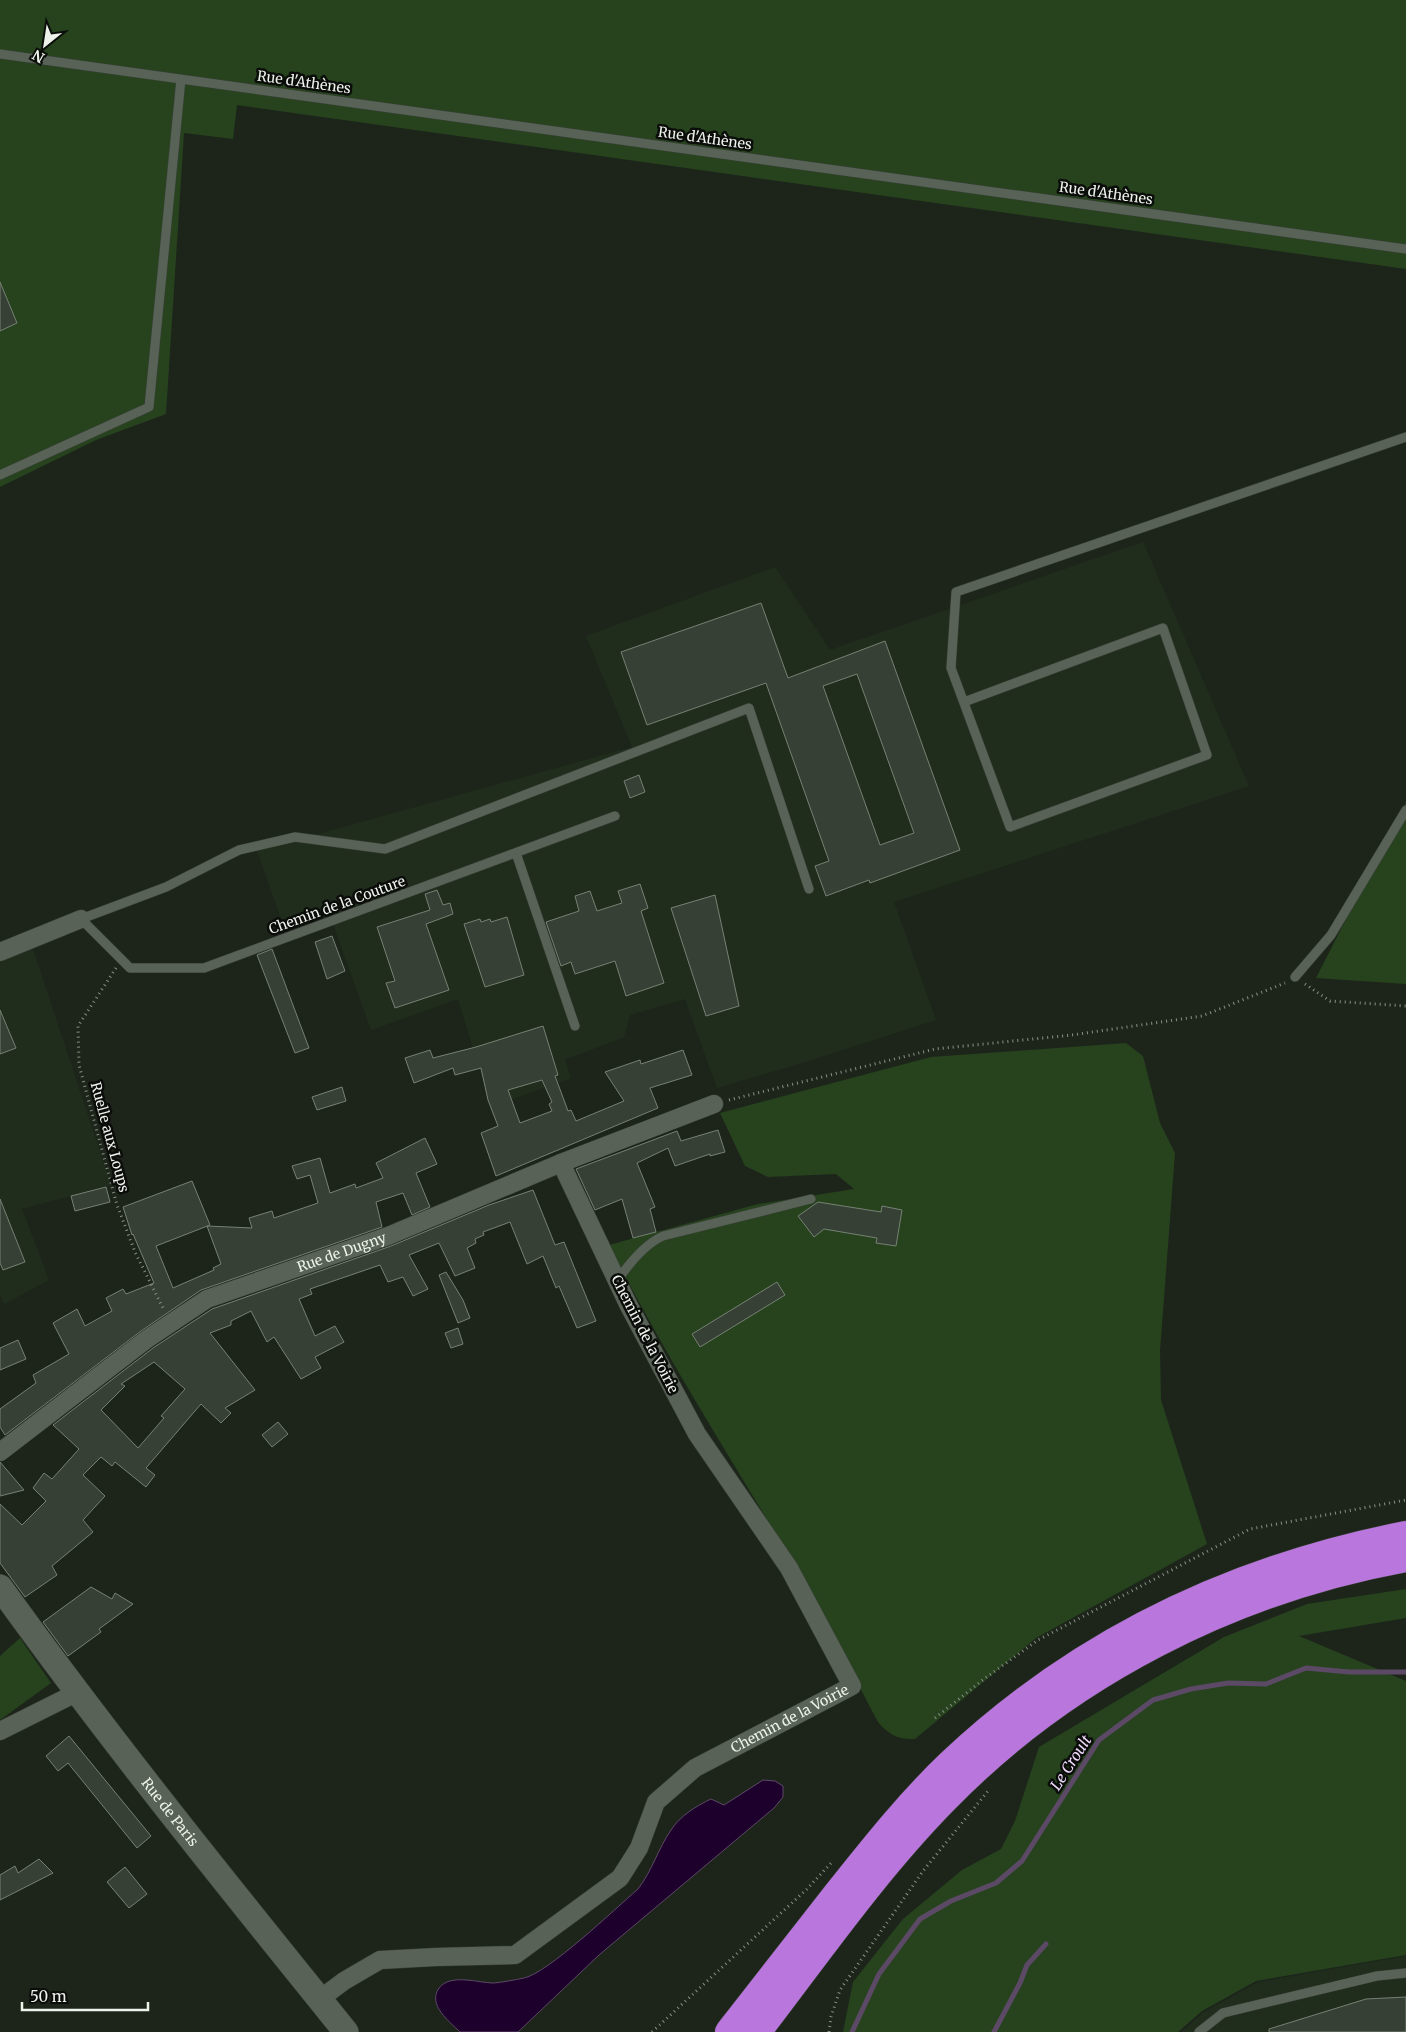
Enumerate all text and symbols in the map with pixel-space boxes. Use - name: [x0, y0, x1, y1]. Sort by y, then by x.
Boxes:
- north arrow: [20, 20, 70, 70]
- text: N: [29, 46, 48, 67]
- street label: Rue d'Athènes: [256, 67, 352, 97]
- street label: Rue d'Athènes: [657, 123, 753, 153]
- street label: Rue d'Athènes: [1058, 178, 1154, 208]
- street label: Chemin de la Couture: [266, 872, 408, 938]
- street label: Ruelle aux Loups: [87, 1080, 133, 1194]
- street label: Rue de Dugny: [295, 1228, 389, 1276]
- street label: Chemin de la Voirie: [607, 1272, 683, 1396]
- street label: Chemin de la Voirie: [728, 1680, 852, 1757]
- water label: Le Croult: [1046, 1731, 1096, 1794]
- street label: Rue de Paris: [138, 1774, 203, 1850]
- scale bar: [22, 1980, 149, 2012]
- text: 50 m: [30, 1987, 67, 2006]

